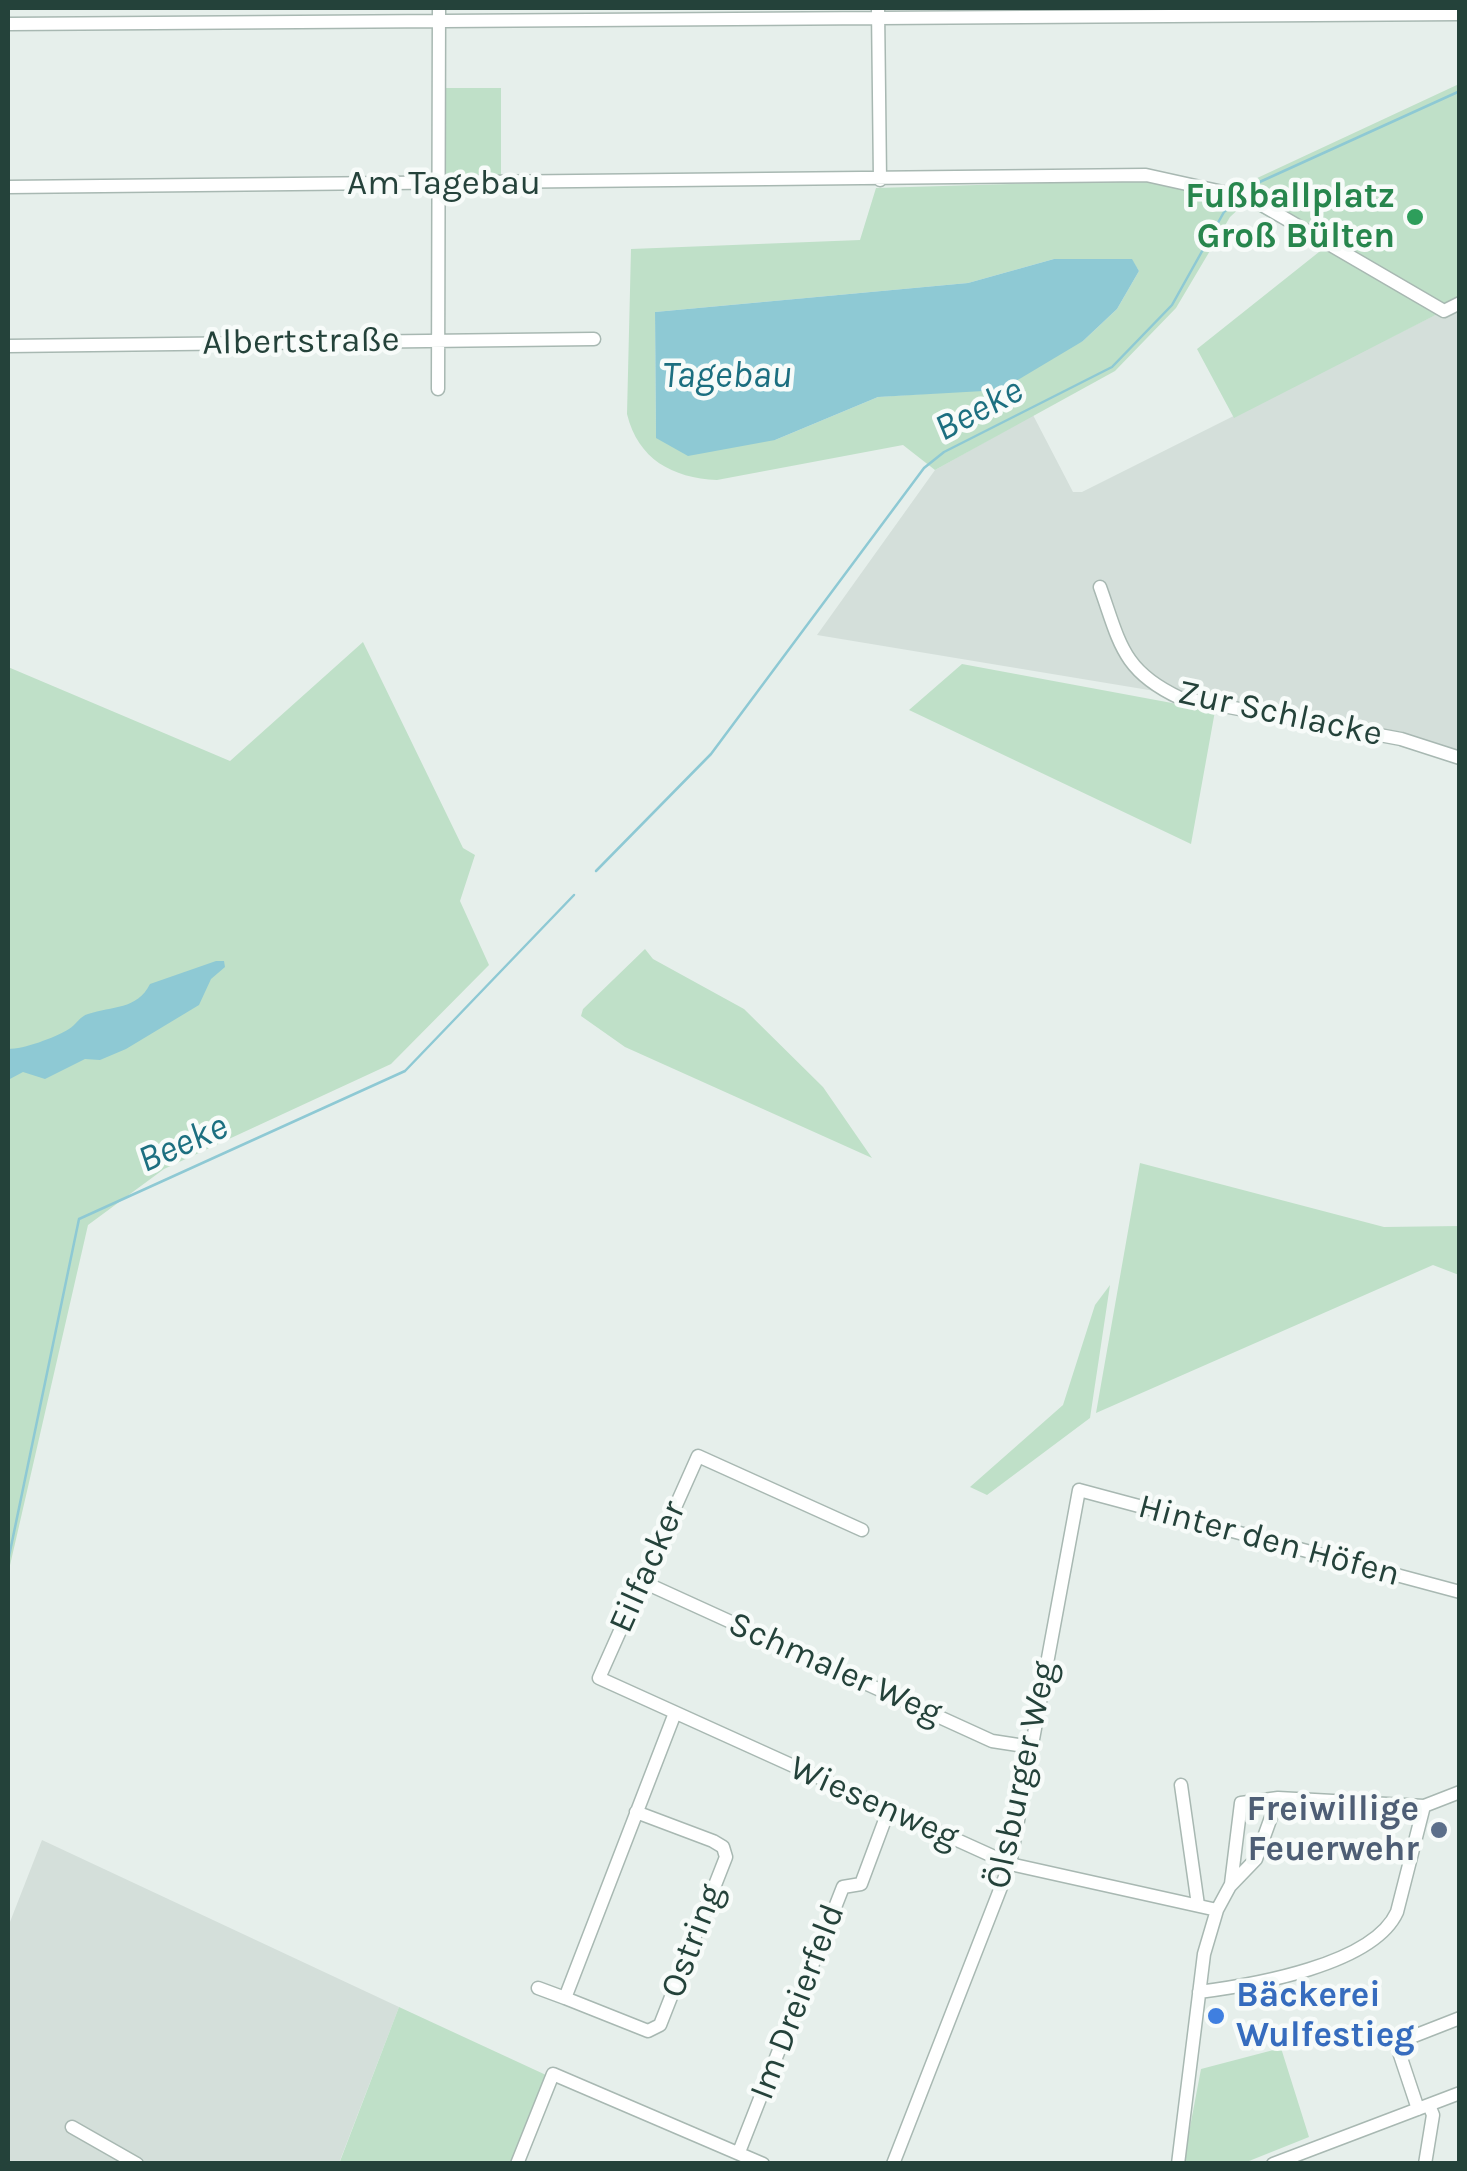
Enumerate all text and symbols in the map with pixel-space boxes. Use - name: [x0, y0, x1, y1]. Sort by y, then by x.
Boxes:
- street label: Am Tagebau: [347, 163, 541, 205]
- place label: Fußballplatz Groß Bülten: [1185, 176, 1395, 258]
- marker: Fußballplatz Groß Bülten: [1404, 206, 1426, 228]
- street label: Albertstraße: [202, 319, 400, 365]
- water label: Tagebau: [662, 353, 792, 399]
- water label: Beeke: [927, 368, 1031, 452]
- street label: Zur Schlacke: [1174, 672, 1386, 756]
- water label: Beeke: [131, 1104, 235, 1184]
- street label: Hinter den Höfen: [1134, 1486, 1404, 1596]
- street label: Eilfacker: [600, 1495, 696, 1639]
- street label: Schmaler Weg: [722, 1603, 948, 1735]
- street label: Ölsburger Weg: [977, 1657, 1067, 1893]
- street label: Wiesenweg: [783, 1747, 965, 1859]
- place label: Freiwillige Feuerwehr: [1246, 1789, 1419, 1871]
- marker: Freiwillige Feuerwehr: [1428, 1819, 1450, 1841]
- street label: Ostring: [652, 1878, 734, 2004]
- street label: Im Dreierfeld: [741, 1898, 855, 2106]
- place label: Bäckerei Wulfestieg: [1236, 1975, 1415, 2057]
- marker: Bäckerei Wulfestieg: [1205, 2005, 1227, 2027]

